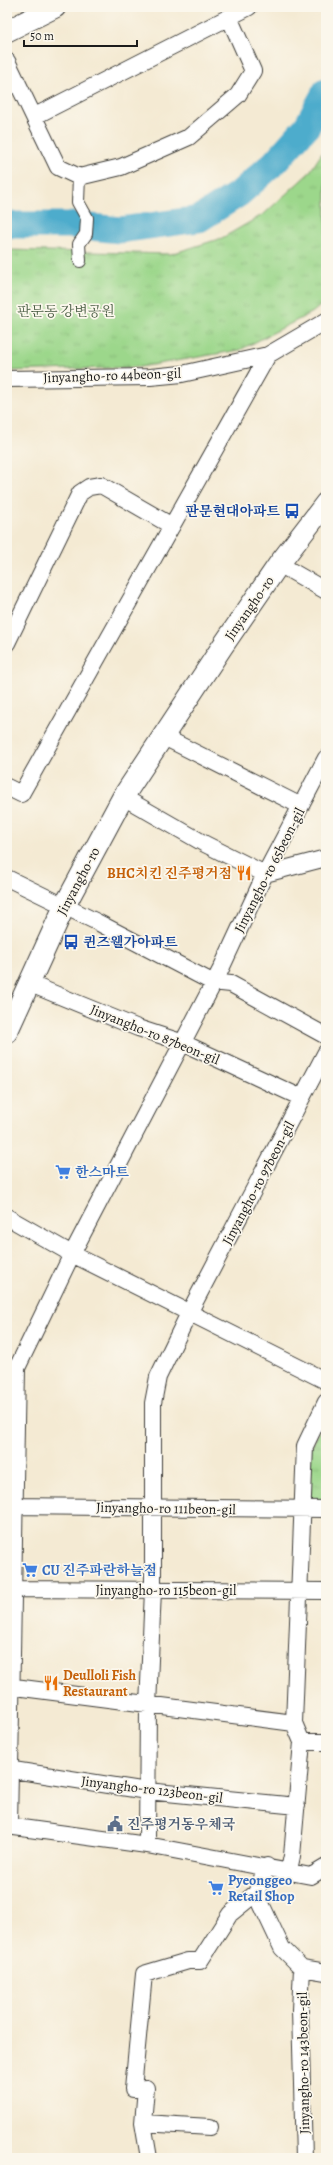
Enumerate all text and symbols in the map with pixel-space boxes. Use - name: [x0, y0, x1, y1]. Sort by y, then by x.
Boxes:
- scale bar: [24, 22, 137, 48]
- text: 50 m: [30, 28, 54, 44]
- park label: 판문동 강변공원: [17, 302, 115, 321]
- street label: Jinyangho-ro 44beon-gil: [43, 364, 182, 387]
- place label: 판문현대아파트: [185, 502, 280, 521]
- bus stop icon: 판문현대아파트: [283, 502, 301, 520]
- street label: Jinyangho-ro: [220, 572, 279, 644]
- street label: Jinyangho-ro 65beon-gil: [230, 804, 309, 936]
- street label: Jinyangho-ro: [52, 844, 104, 919]
- place label: BHC치킨 진주평거점: [107, 864, 232, 883]
- restaurant icon: BHC치킨 진주평거점: [235, 864, 253, 882]
- bus stop icon: 퀸즈웰가아파트: [62, 933, 80, 951]
- place label: 퀸즈웰가아파트: [83, 933, 178, 952]
- street label: Jinyangho-ro 87beon-gil: [87, 1000, 223, 1069]
- street label: Jinyangho-ro 97beon-gil: [218, 1118, 299, 1248]
- supermarket icon: 한스마트: [54, 1163, 72, 1181]
- place label: 한스마트: [75, 1163, 130, 1182]
- street label: Jinyangho-ro 111beon-gil: [96, 1498, 237, 1519]
- supermarket icon: CU 진주파란하늘점: [21, 1561, 39, 1579]
- place label: CU 진주파란하늘점: [42, 1561, 157, 1580]
- street label: Jinyangho-ro 115beon-gil: [96, 1581, 237, 1600]
- place label: Deulloli Fish Restaurant: [63, 1666, 137, 1701]
- restaurant icon: Deulloli Fish Restaurant: [42, 1674, 60, 1692]
- street label: Jinyangho-ro 123beon-gil: [80, 1771, 224, 1808]
- public building icon: 진주평거동우체국: [106, 1815, 124, 1833]
- place label: 진주평거동우체국: [127, 1815, 236, 1834]
- place label: Pyeonggeo Retail Shop: [228, 1871, 295, 1906]
- supermarket icon: Pyeonggeo Retail Shop: [207, 1879, 225, 1897]
- street label: Jinyangho-ro 143beon-gil: [293, 1991, 314, 2134]

